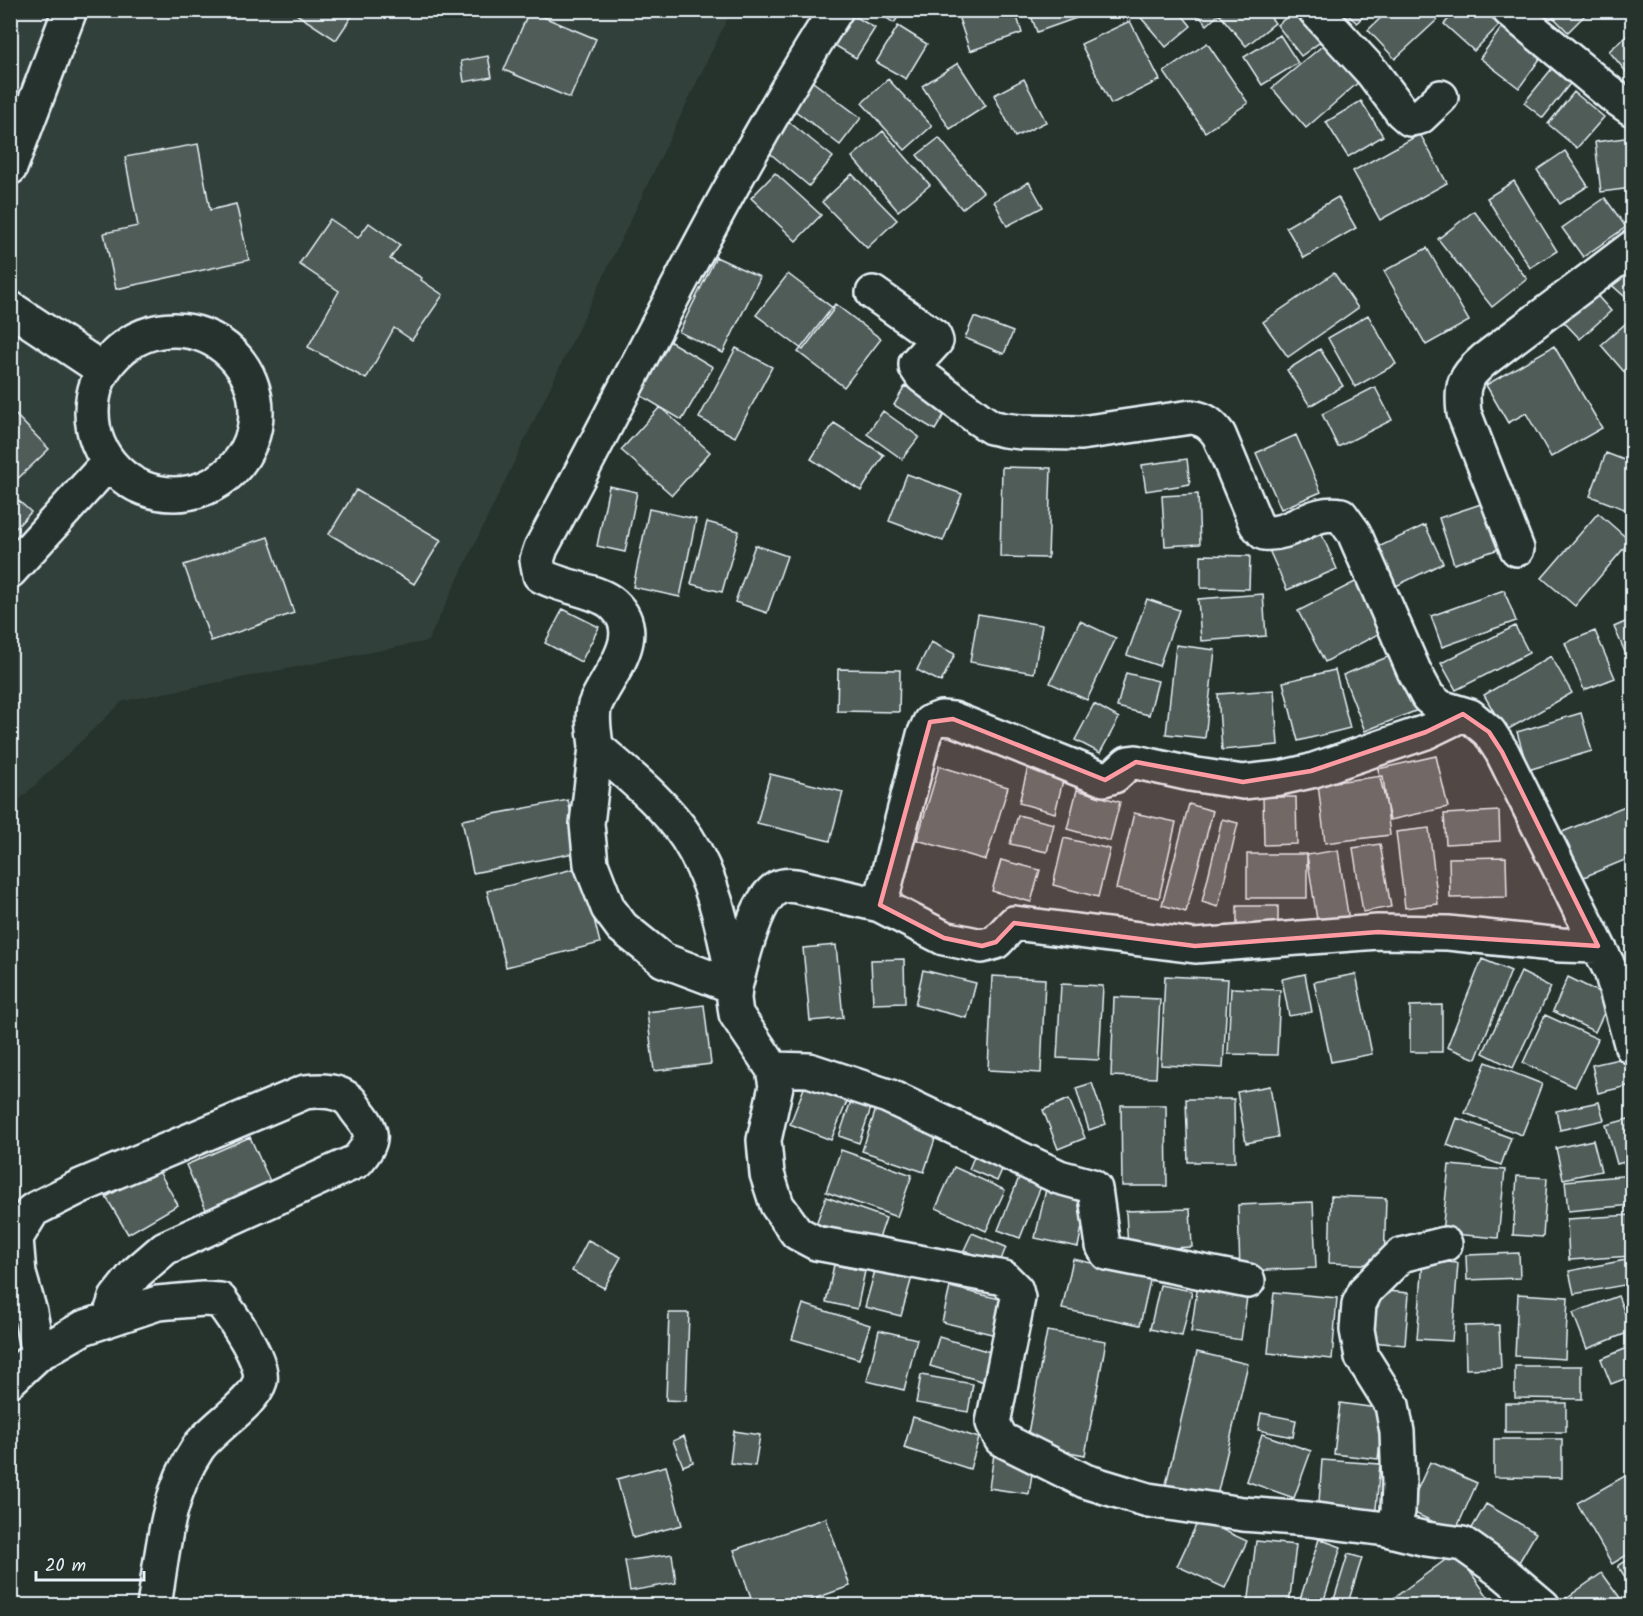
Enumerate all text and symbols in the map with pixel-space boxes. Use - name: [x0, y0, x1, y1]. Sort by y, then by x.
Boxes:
- scale bar: [36, 1544, 144, 1582]
- text: 20 m: [45, 1552, 86, 1581]

